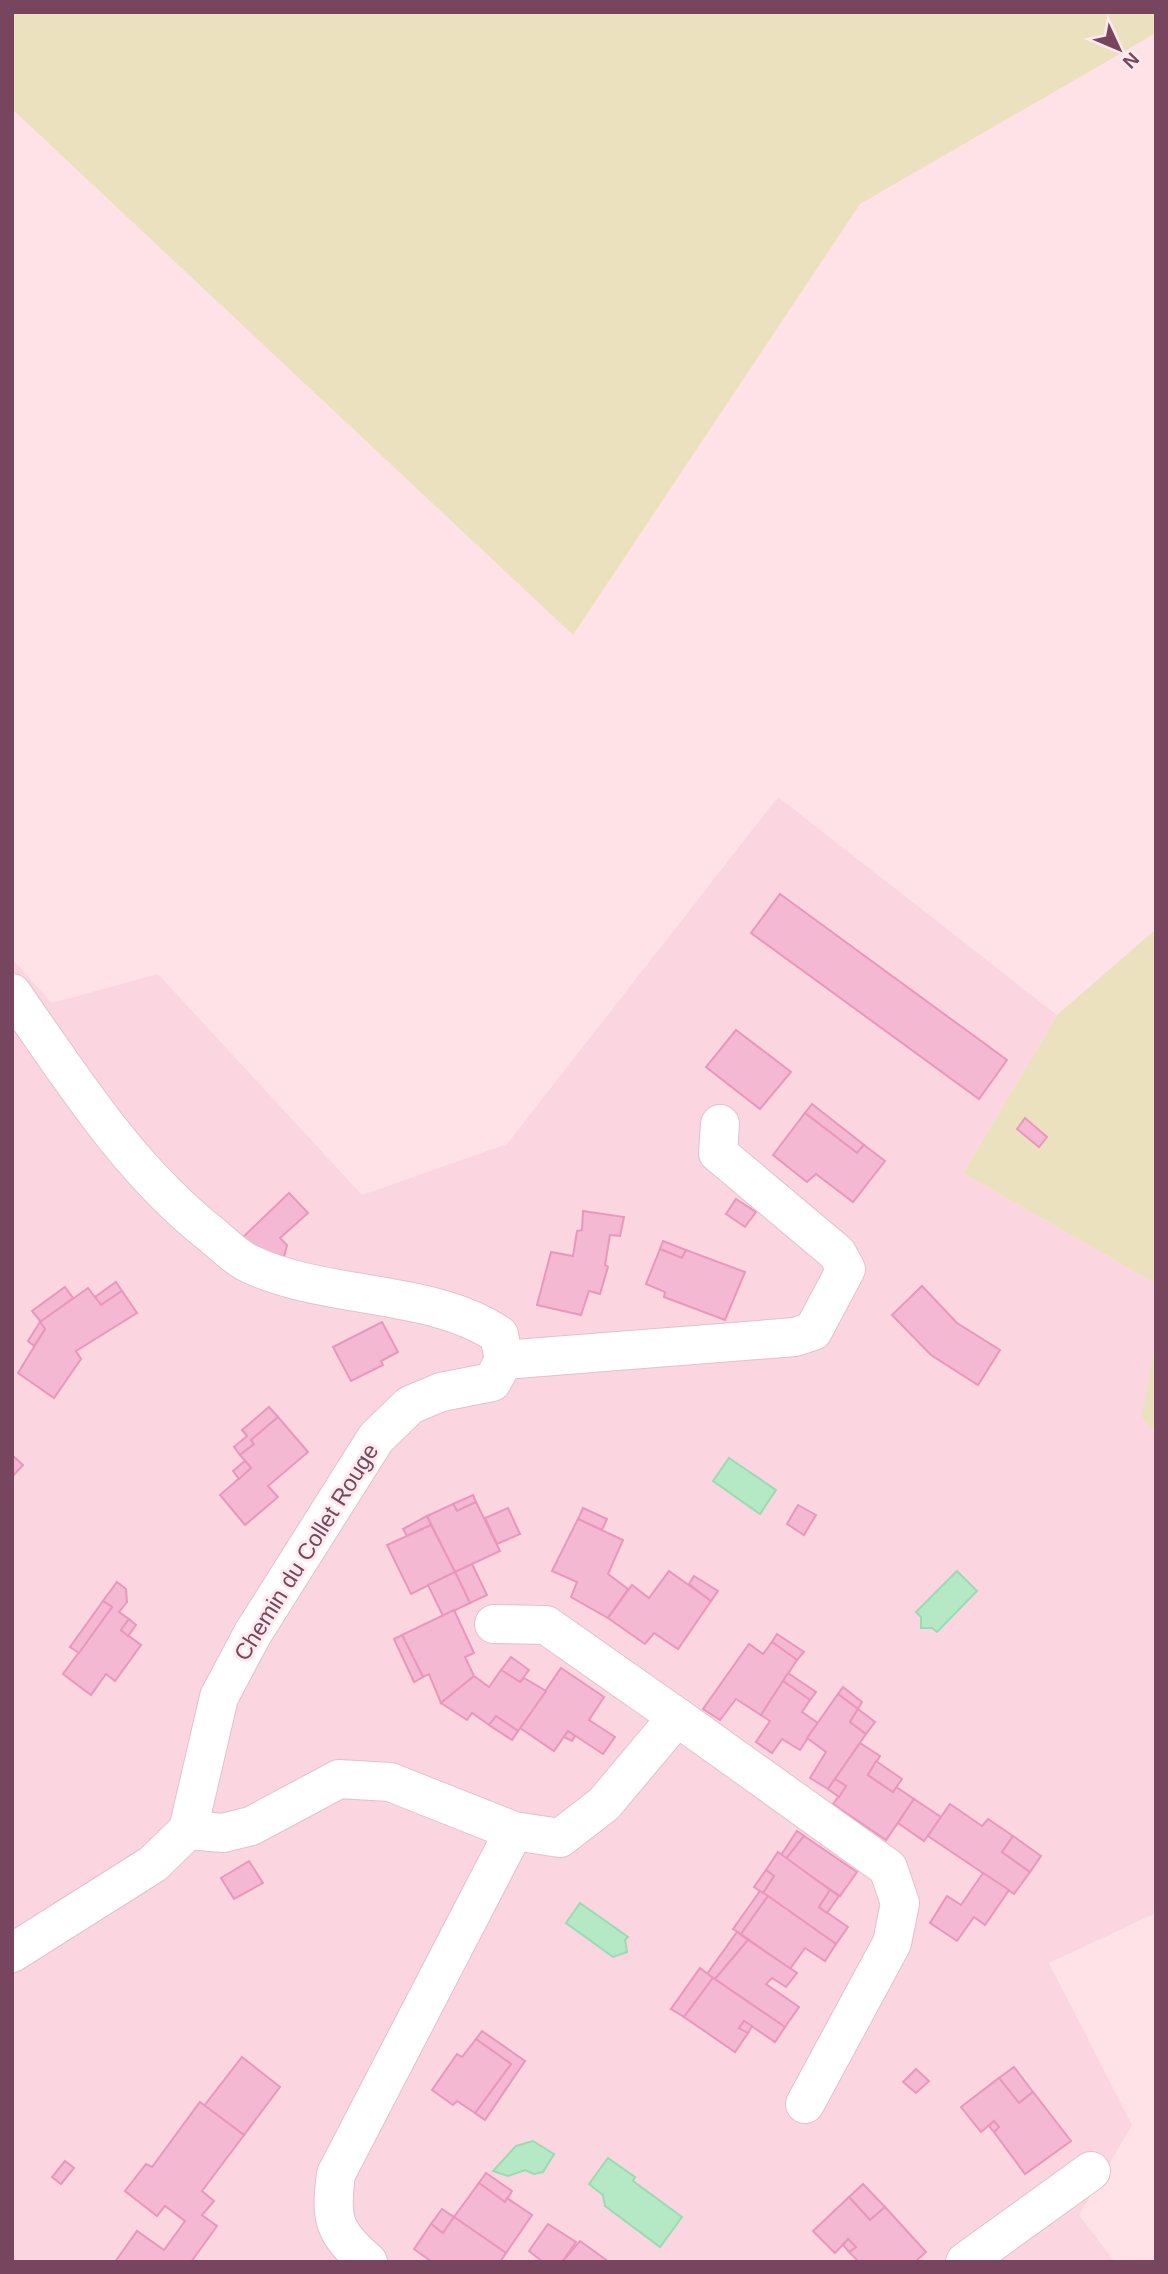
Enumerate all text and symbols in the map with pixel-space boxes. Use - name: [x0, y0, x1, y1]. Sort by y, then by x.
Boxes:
- north arrow: [1084, 14, 1154, 84]
- text: N: [1119, 48, 1143, 73]
- street label: Chemin du Collet Rouge: [229, 1439, 383, 1665]

